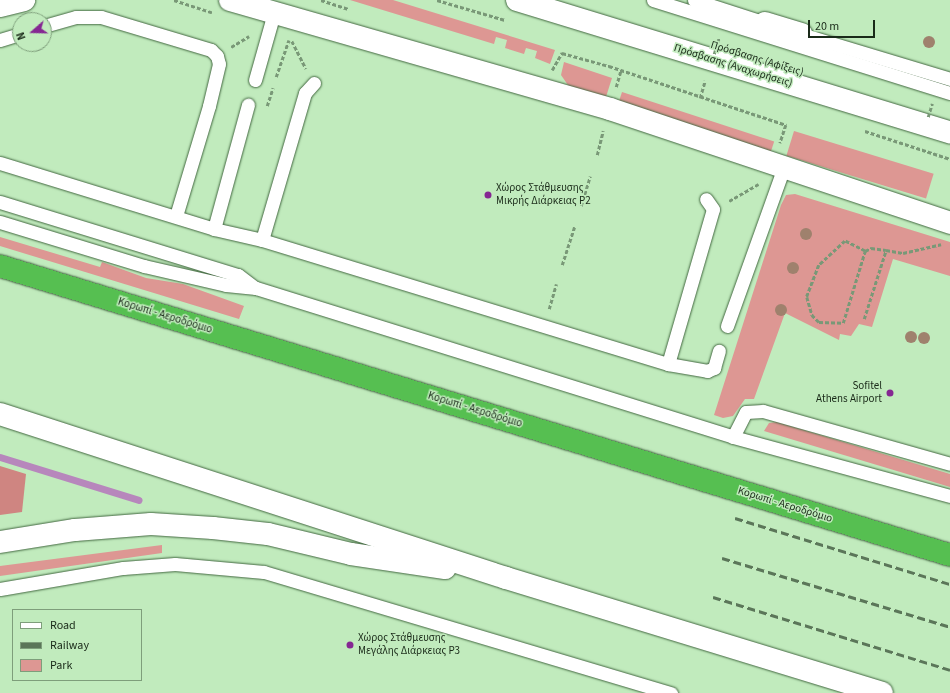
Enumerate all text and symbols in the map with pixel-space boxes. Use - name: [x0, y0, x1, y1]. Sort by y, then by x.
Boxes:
- north arrow: [12, 12, 52, 52]
- scale bar: [810, 12, 877, 38]
- text: 20 m: [815, 18, 839, 35]
- text: N: [13, 30, 29, 42]
- street label: Πρόσβασης (Αφίξεις): [709, 39, 805, 79]
- street label: Πρόσβασης (Αναχωρήσεις): [672, 42, 794, 90]
- place label: Χώρος Στάθμευσης Μικρής Διάρκειας P2: [496, 182, 591, 208]
- marker: Χώρος Στάθμευσης Μικρής Διάρκειας P2: [483, 190, 493, 200]
- street label: Κορωπί - Αεροδρόμιο: [116, 295, 214, 337]
- place label: Sofitel Athens Airport: [816, 380, 882, 406]
- marker: Sofitel Athens Airport: [885, 388, 895, 398]
- street label: Κορωπί - Αεροδρόμιο: [426, 389, 524, 431]
- street label: Κορωπί - Αεροδρόμιο: [736, 484, 834, 526]
- legend: [12, 609, 142, 681]
- text: Road: [50, 617, 76, 634]
- place label: Χώρος Στάθμευσης Μεγάλης Διάρκειας P3: [358, 632, 460, 658]
- text: Railway: [50, 637, 89, 654]
- marker: Χώρος Στάθμευσης Μεγάλης Διάρκειας P3: [345, 640, 355, 650]
- text: Park: [50, 657, 72, 674]

